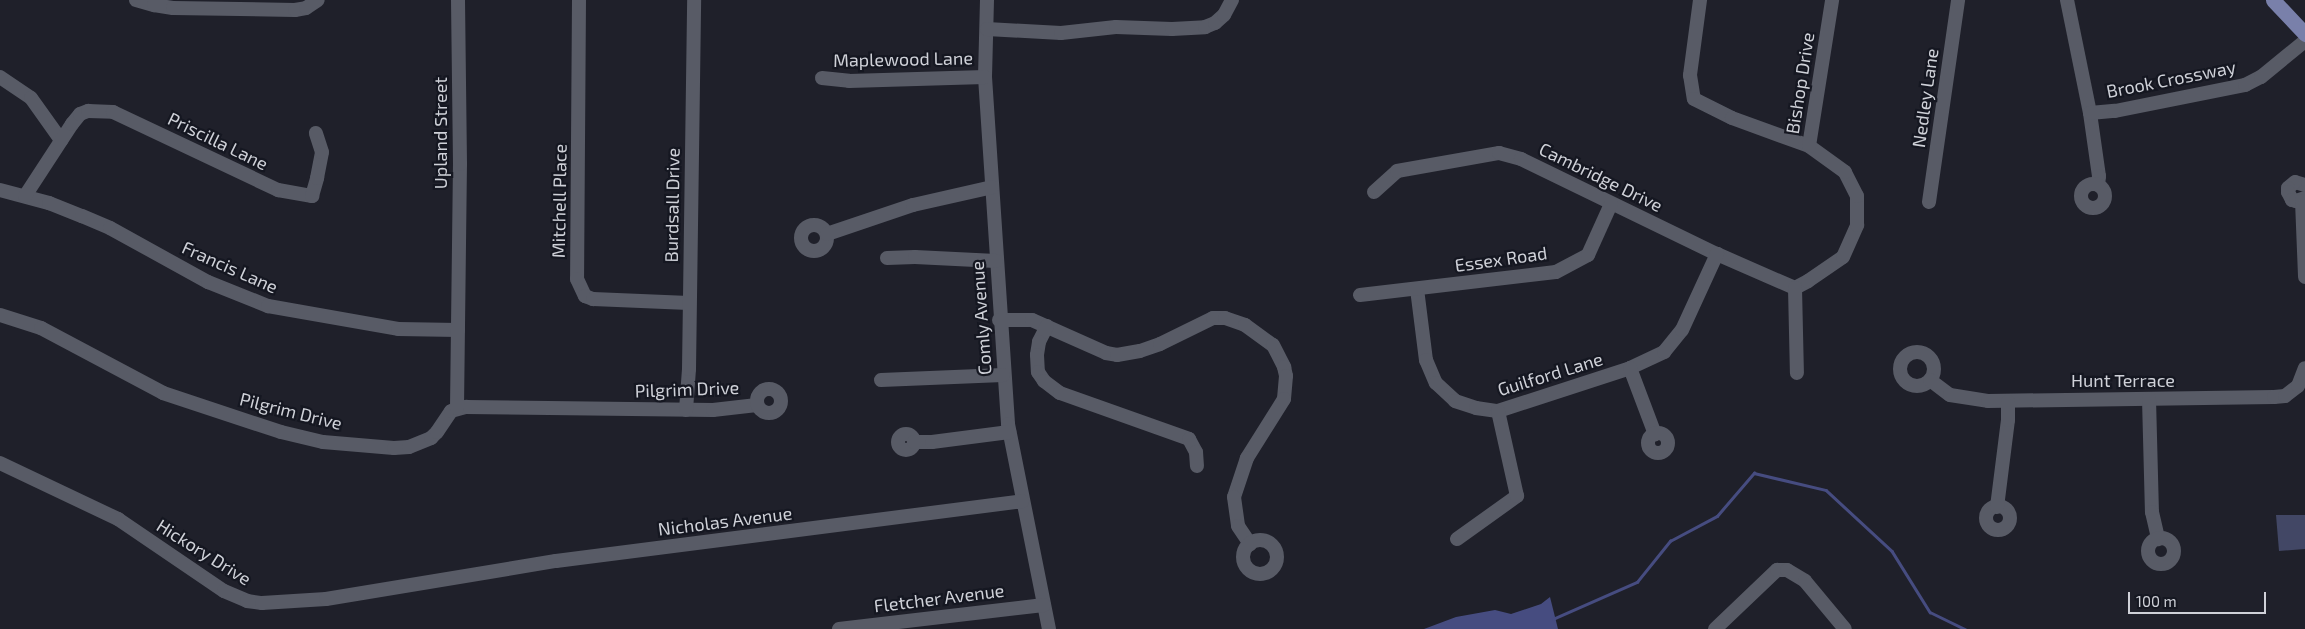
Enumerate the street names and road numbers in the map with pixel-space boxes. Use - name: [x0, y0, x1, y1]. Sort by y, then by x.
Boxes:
- street label: Bishop Drive: [1781, 31, 1819, 135]
- street label: Maplewood Lane: [833, 47, 973, 71]
- street label: Nedley Lane: [1907, 47, 1943, 149]
- street label: Brook Crossway: [2104, 56, 2238, 102]
- street label: Upland Street: [429, 77, 451, 189]
- street label: Priscilla Lane: [164, 107, 272, 175]
- street label: Cambridge Drive: [1536, 138, 1666, 216]
- street label: Mitchell Place: [547, 143, 571, 259]
- street label: Burdsall Drive: [660, 147, 684, 263]
- street label: Francis Lane: [179, 236, 281, 298]
- street label: Essex Road: [1453, 242, 1549, 276]
- street label: Comly Avenue: [966, 260, 996, 376]
- street label: Guilford Lane: [1495, 348, 1605, 400]
- street label: Hunt Terrace: [2071, 369, 2175, 391]
- street label: Pilgrim Drive: [634, 376, 740, 402]
- street label: Pilgrim Drive: [238, 388, 344, 434]
- street label: Nicholas Avenue: [657, 502, 793, 540]
- street label: Hickory Drive: [153, 514, 255, 590]
- street label: Fletcher Avenue: [872, 579, 1006, 617]

